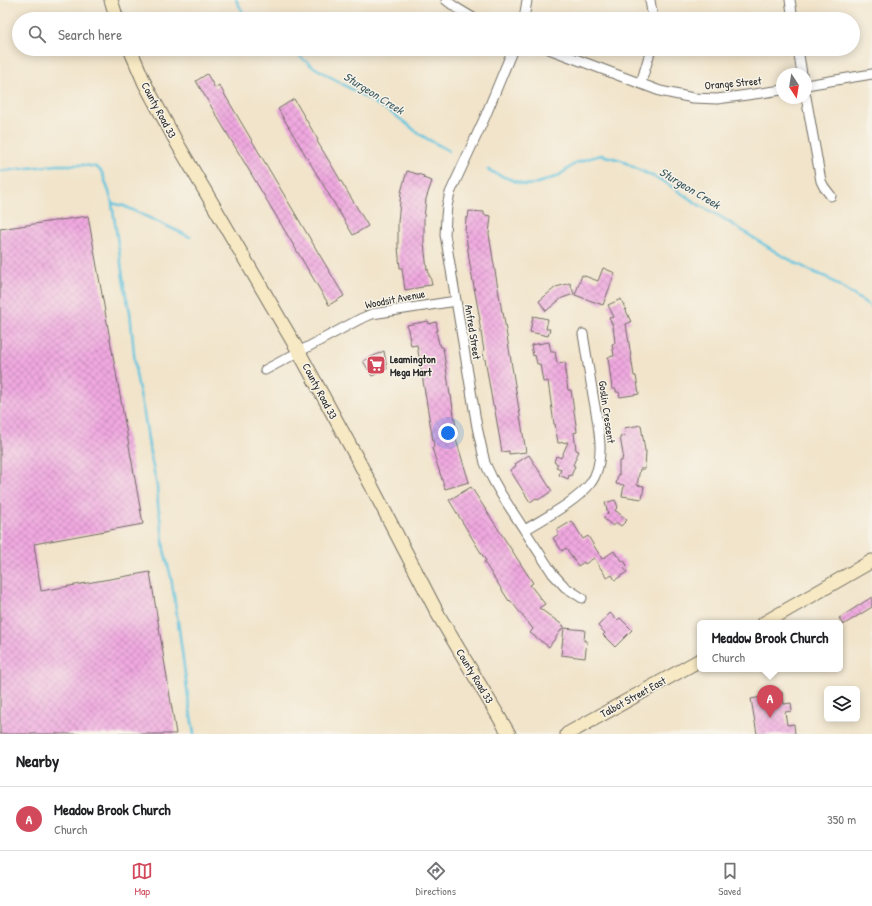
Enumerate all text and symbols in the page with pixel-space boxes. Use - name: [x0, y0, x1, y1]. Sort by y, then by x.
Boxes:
- search box: [12, 12, 860, 56]
- icon: search: [26, 23, 48, 45]
- text: Search here: [58, 24, 122, 45]
- water label: Sturgeon Creek: [341, 68, 408, 119]
- north arrow: [776, 68, 812, 104]
- street label: Orange Street: [704, 74, 762, 92]
- street label: County Road 33: [138, 80, 180, 140]
- water label: Sturgeon Creek: [657, 163, 724, 213]
- street label: Woodsit Avenue: [364, 286, 427, 312]
- street label: Anfred Street: [462, 304, 484, 361]
- place label: Leamington Mega Mart: [390, 352, 436, 380]
- supermarket icon: Leamington Mega Mart: [365, 354, 387, 376]
- street label: County Road 33: [299, 361, 341, 421]
- street label: Goslin Crescent: [596, 380, 618, 444]
- your location: [438, 423, 458, 443]
- popup: [697, 620, 843, 672]
- text: Meadow Brook Church: [712, 627, 828, 648]
- street label: County Road 33: [453, 646, 497, 706]
- text: Church: [712, 648, 745, 666]
- street label: Talbot Street East: [598, 673, 669, 721]
- pin: A: [757, 685, 783, 718]
- map controls: [824, 686, 860, 722]
- button: layers: [824, 686, 860, 722]
- text: Nearby: [16, 749, 59, 772]
- text: Meadow Brook Church: [54, 799, 171, 820]
- text: A: [26, 810, 32, 828]
- text: 350 m: [827, 810, 856, 828]
- text: Church: [54, 820, 87, 838]
- tab: Map: [131, 860, 153, 898]
- tab: Directions: [416, 860, 456, 898]
- tab: Saved: [718, 860, 741, 898]

